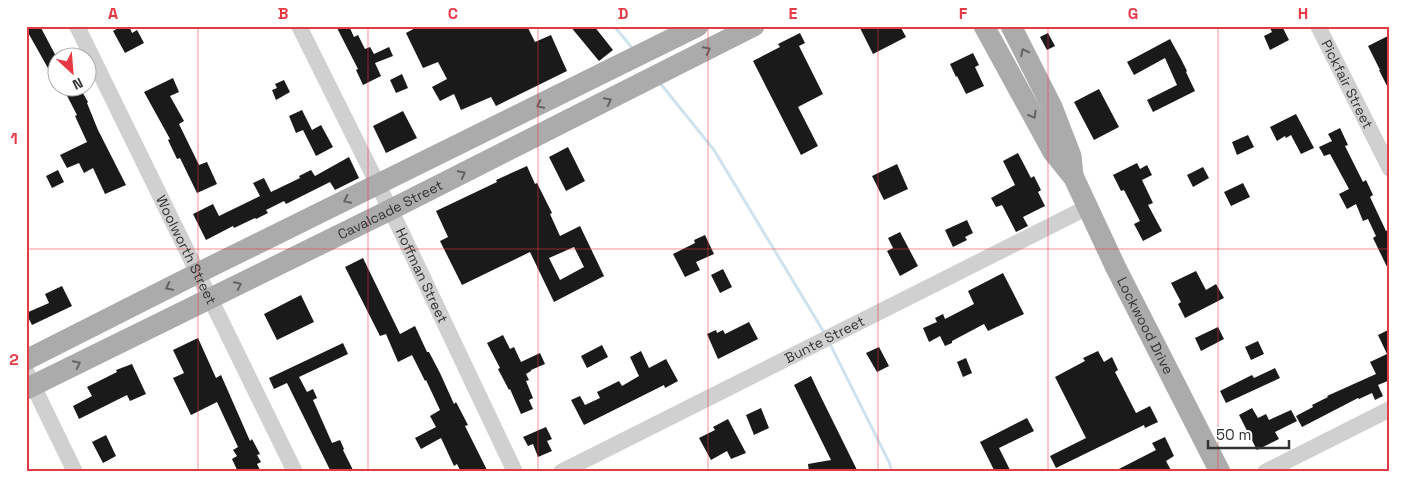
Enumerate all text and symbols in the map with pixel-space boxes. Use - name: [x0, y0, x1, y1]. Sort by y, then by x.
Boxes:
- text: A: [108, 3, 118, 24]
- text: B: [278, 3, 288, 24]
- text: C: [448, 3, 458, 24]
- text: D: [618, 3, 628, 24]
- text: E: [789, 3, 798, 24]
- text: F: [959, 3, 968, 24]
- text: G: [1128, 3, 1138, 24]
- text: H: [1298, 3, 1308, 24]
- street label: Pickfair Street: [1317, 37, 1377, 131]
- one-way arrow: [702, 46, 711, 56]
- north arrow: [48, 48, 98, 98]
- one-way arrow: [1020, 48, 1030, 57]
- text: N: [70, 74, 86, 94]
- one-way arrow: [602, 97, 611, 107]
- one-way arrow: [536, 99, 545, 109]
- one-way arrow: [1026, 110, 1036, 119]
- text: 1: [10, 128, 18, 149]
- one-way arrow: [457, 170, 466, 180]
- street label: Cavalcade Street: [335, 176, 446, 243]
- street label: Woolworth Street: [152, 192, 221, 307]
- one-way arrow: [343, 194, 352, 204]
- street label: Hoffman Street: [392, 225, 452, 326]
- street label: Lockwood Drive: [1113, 274, 1178, 377]
- one-way arrow: [166, 281, 175, 291]
- one-way arrow: [233, 281, 242, 291]
- street label: Bunte Street: [782, 312, 868, 367]
- text: 2: [9, 349, 19, 370]
- one-way arrow: [72, 360, 81, 370]
- scale bar: [1208, 418, 1290, 450]
- text: 50 m: [1216, 425, 1251, 444]

